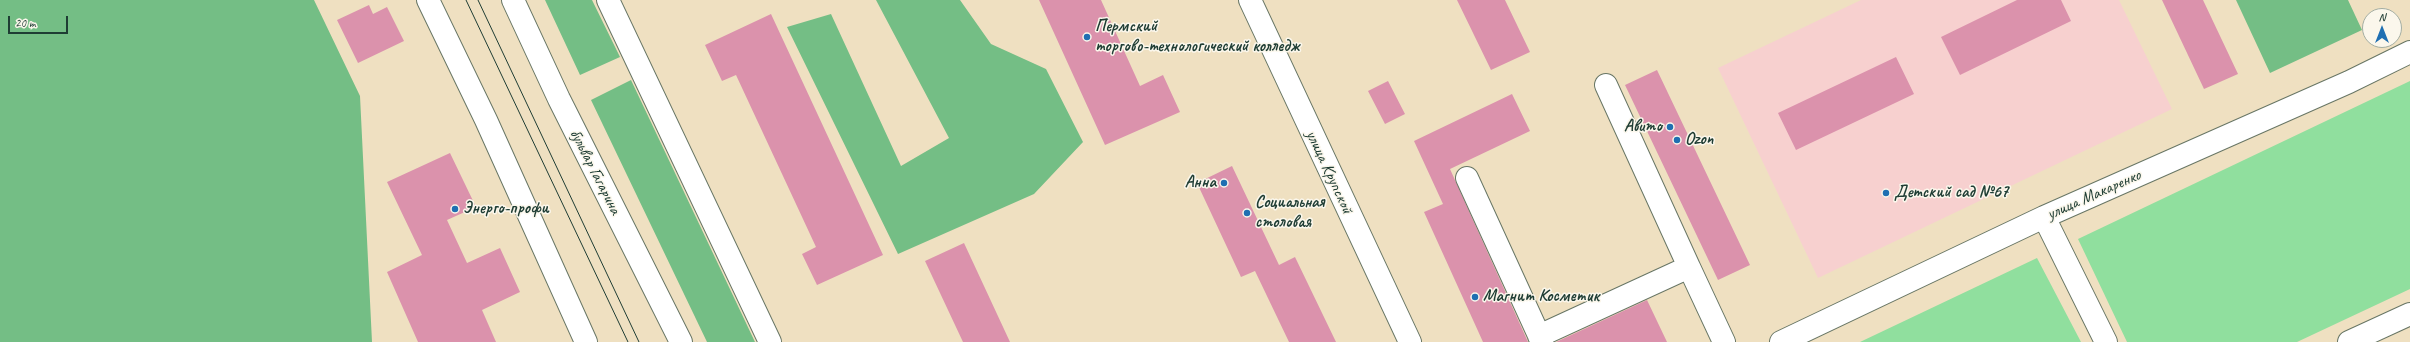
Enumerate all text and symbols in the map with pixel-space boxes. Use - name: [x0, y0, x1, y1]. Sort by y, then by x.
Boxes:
- scale bar: [10, 8, 70, 34]
- north arrow: [2362, 8, 2402, 48]
- text: N: [2379, 10, 2385, 24]
- text: 20 m: [15, 15, 35, 31]
- place label: Пермский торгово-технологический колледж: [1095, 17, 1299, 57]
- marker: Пермский торгово-технологический колледж: [1082, 32, 1092, 42]
- place label: Авито: [1624, 117, 1662, 137]
- marker: Авито: [1665, 122, 1675, 132]
- street label: бульвар Гагарина: [565, 126, 625, 218]
- street label: улица Крупской: [1301, 127, 1357, 217]
- place label: Ozon: [1685, 130, 1713, 150]
- marker: Ozon: [1672, 135, 1682, 145]
- street label: улица Макаренко: [2044, 165, 2144, 225]
- place label: Анна: [1185, 173, 1216, 193]
- marker: Анна: [1219, 178, 1229, 188]
- place label: Детский сад №67: [1894, 183, 2008, 203]
- marker: Детский сад №67: [1881, 188, 1891, 198]
- place label: Социальная столовая: [1255, 193, 1325, 233]
- place label: Энерго-профи: [463, 199, 549, 219]
- marker: Энерго-профи: [450, 204, 460, 214]
- marker: Социальная столовая: [1242, 208, 1252, 218]
- place label: Магнит Косметик: [1483, 287, 1599, 307]
- marker: Магнит Косметик: [1470, 292, 1480, 302]

